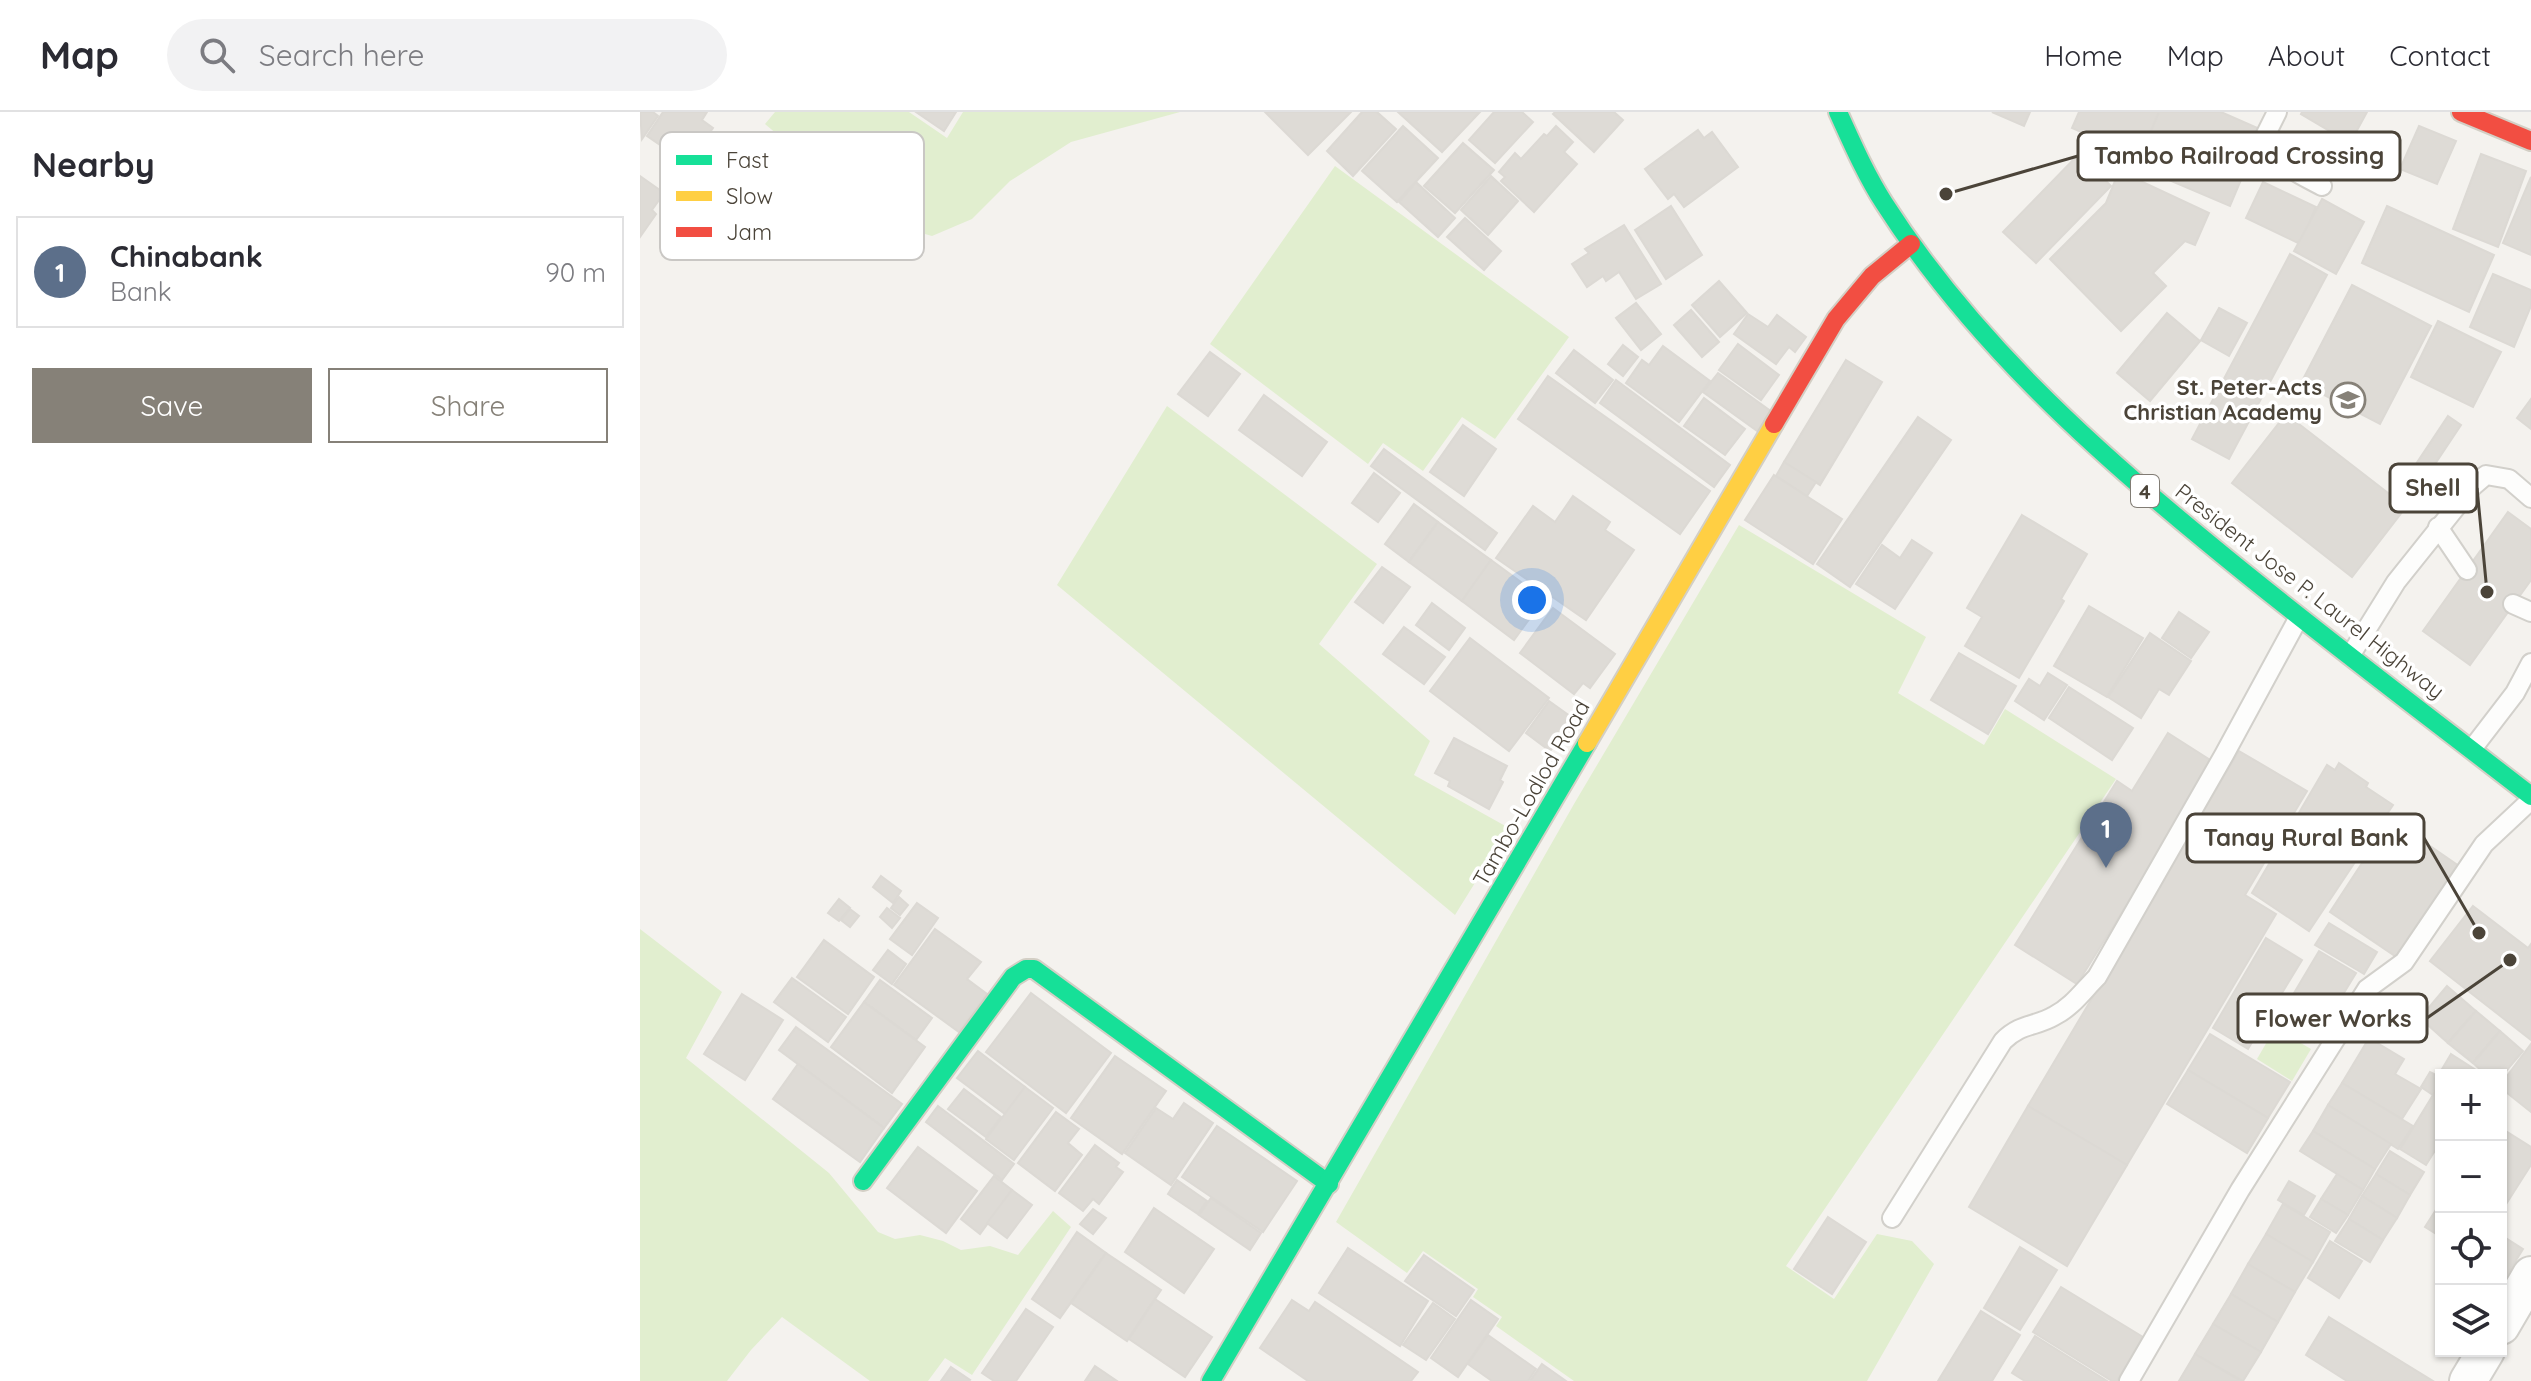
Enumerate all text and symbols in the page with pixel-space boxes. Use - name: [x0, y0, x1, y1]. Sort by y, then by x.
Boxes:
- search box: [167, 19, 727, 91]
- text: Map: [40, 31, 119, 79]
- icon: search: [195, 33, 239, 77]
- text: Search here: [259, 36, 424, 74]
- text: Home: [2044, 38, 2123, 73]
- text: Map: [2167, 38, 2224, 73]
- text: About: [2268, 38, 2345, 73]
- text: Contact: [2389, 38, 2491, 73]
- legend: [660, 132, 924, 260]
- callout: Tambo Railroad Crossing: [2078, 132, 2400, 180]
- text: Tambo Railroad Crossing: [2094, 140, 2384, 170]
- text: Nearby: [32, 143, 155, 186]
- text: Fast: [726, 146, 769, 174]
- text: Slow: [726, 182, 773, 210]
- text: Jam: [726, 218, 772, 246]
- text: Chinabank: [110, 237, 263, 275]
- text: 1: [55, 256, 65, 289]
- text: 90 m: [545, 256, 606, 289]
- text: Bank: [110, 275, 172, 308]
- button: Save: [32, 368, 312, 443]
- button: Share: [328, 368, 608, 443]
- place label: St. Peter-Acts Christian Academy: [2123, 373, 2322, 426]
- school or university icon: St. Peter-Acts Christian Academy: [2329, 381, 2367, 419]
- callout: Shell: [2390, 464, 2477, 512]
- text: Shell: [2405, 472, 2461, 502]
- road number: 4: [2131, 475, 2159, 507]
- street label: President Jose P. Laurel Highway: [2170, 477, 2450, 705]
- your location: [1512, 580, 1552, 620]
- street label: Tambo-Lodlod Road: [1466, 695, 1596, 891]
- pin: 1: [2080, 802, 2132, 868]
- callout: Tanay Rural Bank: [2187, 814, 2424, 862]
- text: Tanay Rural Bank: [2203, 822, 2409, 852]
- callout: Flower Works: [2238, 994, 2427, 1042]
- text: Flower Works: [2254, 1003, 2412, 1033]
- map controls: [2435, 1069, 2507, 1357]
- button: +: [2435, 1069, 2507, 1141]
- button: −: [2435, 1141, 2507, 1213]
- button: locate: [2435, 1213, 2507, 1285]
- button: layers: [2435, 1285, 2507, 1357]

